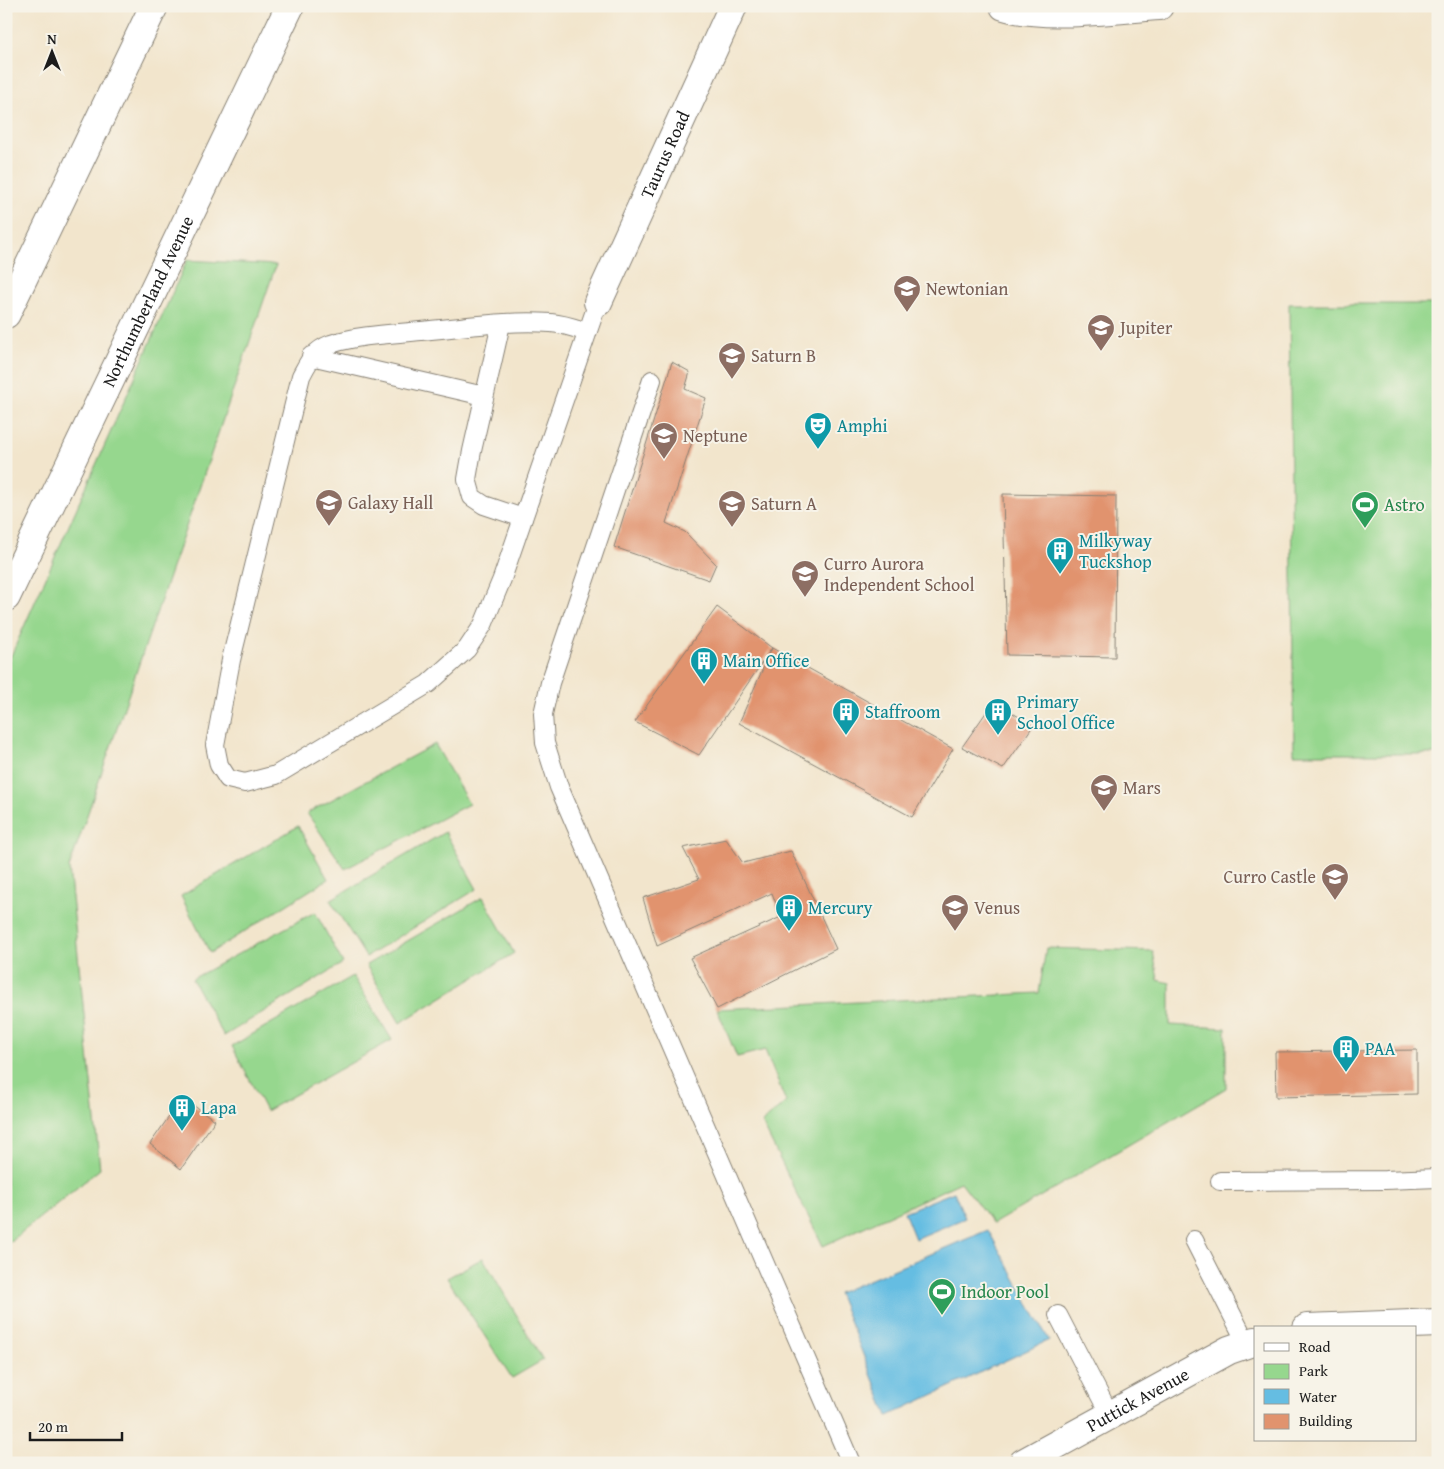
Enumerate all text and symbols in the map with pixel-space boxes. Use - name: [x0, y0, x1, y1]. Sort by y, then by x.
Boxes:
- north arrow: [28, 28, 78, 78]
- text: N: [47, 29, 57, 49]
- street label: Taurus Road: [633, 106, 697, 203]
- street label: Northumberland Avenue: [95, 211, 200, 391]
- school or university icon: Newtonian: [892, 274, 922, 313]
- place label: Newtonian: [926, 275, 1008, 302]
- school or university icon: Jupiter: [1086, 313, 1116, 352]
- place label: Jupiter: [1118, 314, 1173, 341]
- school or university icon: Saturn B: [717, 341, 747, 380]
- place label: Saturn B: [751, 342, 816, 369]
- theatre icon: Amphi: [803, 411, 833, 450]
- place label: Amphi: [837, 412, 888, 439]
- school or university icon: Neptune: [649, 421, 679, 460]
- place label: Neptune: [683, 422, 748, 449]
- school or university icon: Galaxy Hall: [314, 488, 344, 527]
- place label: Galaxy Hall: [348, 489, 433, 516]
- school or university icon: Saturn A: [717, 489, 747, 528]
- place label: Saturn A: [751, 490, 817, 517]
- sports icon: Astro: [1350, 490, 1380, 529]
- place label: Astro: [1384, 491, 1425, 518]
- place label: Milkyway Tuckshop: [1079, 527, 1152, 575]
- building icon: Milkyway Tuckshop: [1045, 536, 1075, 575]
- place label: Curro Aurora Independent School: [824, 550, 974, 598]
- school or university icon: Curro Aurora Independent School: [790, 559, 820, 598]
- building icon: Main Office: [689, 646, 719, 685]
- place label: Main Office: [723, 647, 809, 674]
- place label: Primary School Office: [1017, 688, 1115, 736]
- building icon: Staffroom: [831, 697, 861, 736]
- building icon: Primary School Office: [983, 697, 1013, 736]
- place label: Staffroom: [865, 698, 941, 725]
- school or university icon: Mars: [1089, 773, 1119, 812]
- place label: Mars: [1123, 774, 1161, 801]
- school or university icon: Curro Castle: [1320, 862, 1350, 901]
- place label: Curro Castle: [1223, 863, 1316, 890]
- building icon: Mercury: [774, 893, 804, 932]
- school or university icon: Venus: [940, 893, 970, 932]
- place label: Mercury: [808, 894, 872, 921]
- place label: Venus: [974, 894, 1020, 921]
- building icon: PAA: [1331, 1034, 1361, 1073]
- place label: PAA: [1365, 1035, 1396, 1062]
- building icon: Lapa: [167, 1093, 197, 1132]
- place label: Lapa: [201, 1094, 237, 1121]
- sports icon: Indoor Pool: [927, 1277, 957, 1316]
- place label: Indoor Pool: [961, 1278, 1049, 1305]
- legend: [1254, 1326, 1416, 1442]
- text: Road: [1299, 1336, 1330, 1357]
- street label: Puttick Avenue: [1081, 1360, 1194, 1439]
- text: Park: [1299, 1360, 1328, 1381]
- text: Water: [1299, 1386, 1337, 1407]
- scale bar: [30, 1409, 122, 1441]
- text: Building: [1299, 1410, 1353, 1431]
- text: 20 m: [38, 1416, 69, 1437]

